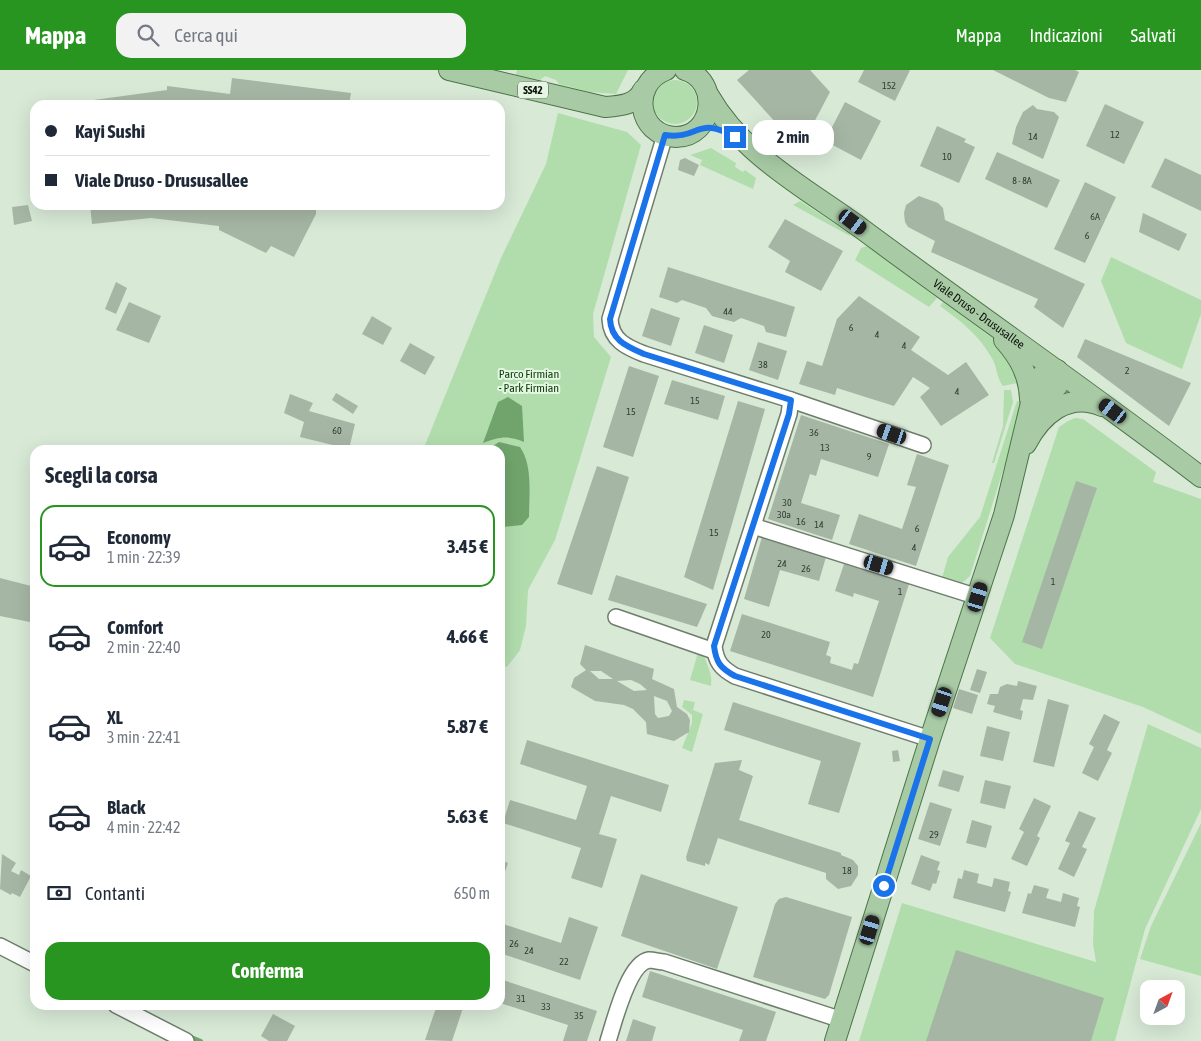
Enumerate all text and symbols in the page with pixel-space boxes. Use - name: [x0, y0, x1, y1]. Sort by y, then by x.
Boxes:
- search box: [116, 13, 466, 58]
- icon: search: [134, 21, 162, 49]
- text: Mappa: [25, 22, 86, 49]
- text: Cerca qui: [174, 24, 238, 46]
- text: Mappa: [956, 25, 1002, 46]
- text: Indicazioni: [1030, 25, 1103, 46]
- text: Salvati: [1131, 25, 1176, 46]
- house number: 152: [882, 80, 896, 91]
- road number: SS42: [518, 82, 548, 98]
- text: Kayi Sushi: [75, 120, 145, 142]
- callout: 2 min: [752, 120, 835, 154]
- route end: [724, 126, 746, 148]
- text: 2 min: [777, 128, 809, 146]
- house number: 12: [1110, 129, 1120, 140]
- house number: 14: [1028, 131, 1038, 142]
- house number: 10: [942, 151, 952, 162]
- text: Viale Druso - Drususallee: [75, 169, 249, 191]
- house number: 8 - 8A: [1012, 175, 1032, 186]
- car: [836, 207, 869, 237]
- house number: 6A: [1090, 211, 1100, 222]
- house number: 6: [1085, 230, 1090, 241]
- street label: Viale Druso - Drususallee: [930, 276, 1027, 352]
- house number: 44: [723, 306, 733, 317]
- house number: 6: [849, 322, 854, 333]
- house number: 4: [875, 329, 880, 340]
- house number: 4: [902, 340, 907, 351]
- house number: 38: [758, 359, 768, 370]
- house number: 2: [1125, 365, 1130, 376]
- park label: Parco Firmian - Park Firmian: [499, 367, 559, 395]
- house number: 4: [955, 386, 960, 397]
- house number: 15: [690, 395, 700, 406]
- car: [1096, 396, 1129, 426]
- house number: 15: [626, 406, 636, 417]
- car: [875, 422, 908, 446]
- house number: 60: [332, 425, 342, 436]
- house number: 36: [809, 427, 819, 438]
- house number: 13: [820, 442, 830, 453]
- house number: 9: [867, 451, 872, 462]
- text: Scegli la corsa: [45, 462, 158, 488]
- house number: 30: [782, 497, 792, 508]
- house number: 30a: [777, 509, 791, 520]
- house number: 16: [796, 516, 806, 527]
- house number: 14: [814, 519, 824, 530]
- house number: 6: [915, 523, 920, 534]
- icon: car: [47, 524, 92, 569]
- text: Economy: [107, 526, 171, 548]
- house number: 15: [709, 527, 719, 538]
- text: 3.45 €: [447, 535, 488, 557]
- house number: 4: [912, 542, 917, 553]
- text: 1 min · 22:39: [107, 548, 180, 566]
- car: [862, 553, 895, 577]
- house number: 24: [777, 558, 787, 569]
- house number: 26: [801, 563, 811, 574]
- house number: 1: [1051, 576, 1056, 587]
- car: [966, 580, 989, 614]
- house number: 1: [898, 586, 903, 597]
- icon: car: [47, 614, 92, 659]
- text: Comfort: [107, 616, 163, 638]
- text: 4.66 €: [447, 625, 488, 647]
- house number: 20: [761, 629, 771, 640]
- text: 2 min · 22:40: [107, 638, 180, 656]
- car: [930, 685, 953, 719]
- icon: car: [47, 704, 92, 749]
- text: XL: [107, 706, 123, 728]
- text: 5.87 €: [447, 715, 488, 737]
- text: 3 min · 22:41: [107, 728, 180, 746]
- icon: car: [47, 794, 92, 839]
- text: Black: [107, 796, 145, 818]
- text: 5.63 €: [447, 805, 488, 827]
- text: 4 min · 22:42: [107, 818, 180, 836]
- house number: 29: [929, 829, 939, 840]
- house number: 18: [842, 865, 852, 876]
- route start: [873, 875, 895, 897]
- icon: cash: [45, 879, 73, 907]
- text: Contanti: [85, 882, 145, 904]
- text: 650 m: [454, 884, 490, 902]
- car: [858, 913, 881, 947]
- house number: 26: [509, 938, 519, 949]
- button: Conferma: [45, 942, 490, 1000]
- house number: 24: [524, 945, 534, 956]
- house number: 22: [559, 956, 569, 967]
- north arrow: [1140, 980, 1185, 1025]
- map controls: [1140, 980, 1185, 1025]
- house number: 31: [516, 993, 526, 1004]
- house number: 33: [541, 1001, 551, 1012]
- house number: 35: [574, 1010, 584, 1021]

